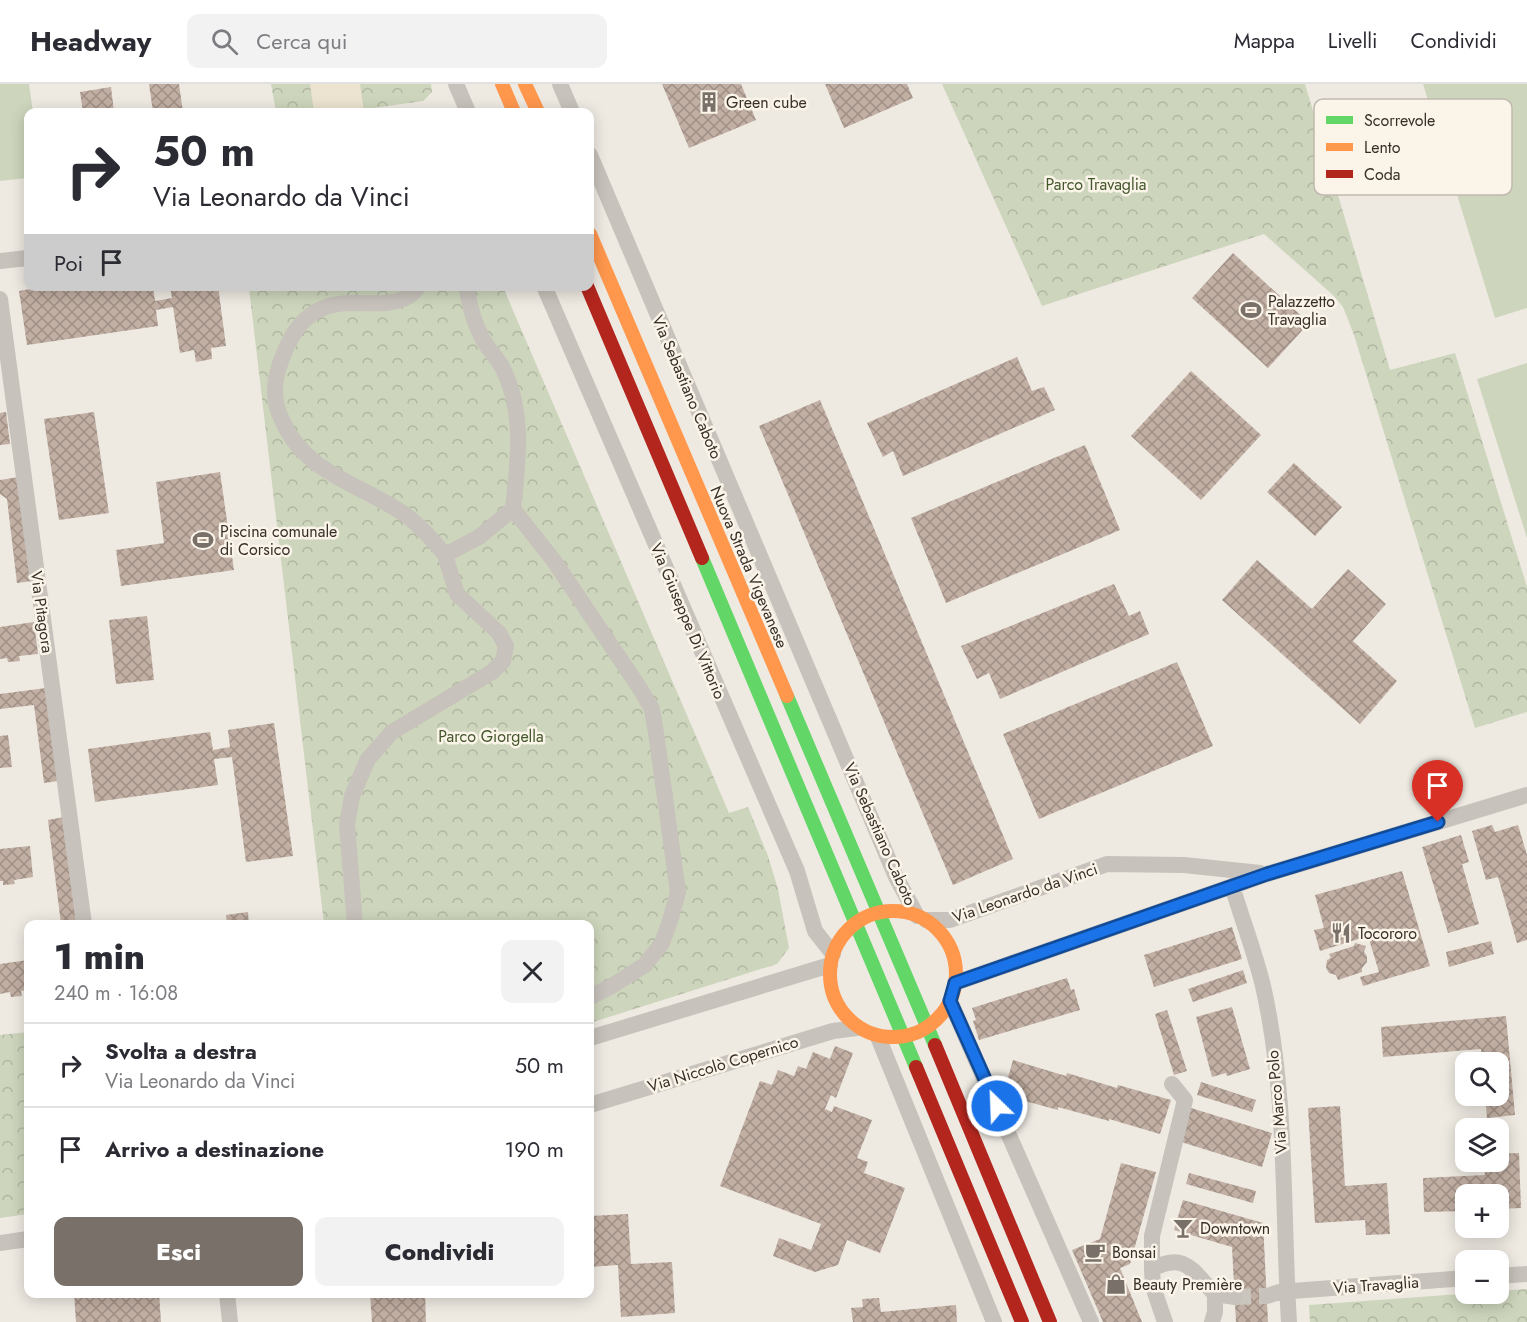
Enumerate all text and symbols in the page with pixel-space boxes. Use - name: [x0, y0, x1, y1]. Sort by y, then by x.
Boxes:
- search box: [187, 14, 607, 68]
- text: Headway: [30, 21, 151, 62]
- icon: search: [208, 25, 241, 58]
- text: Cerca qui: [256, 25, 347, 57]
- text: Mappa: [1234, 26, 1295, 56]
- text: Livelli: [1328, 26, 1378, 56]
- text: Condividi: [1411, 26, 1497, 56]
- building icon: Green cube: [697, 90, 721, 114]
- place label: Green cube: [726, 91, 807, 114]
- legend: [1314, 99, 1512, 195]
- text: Scorrevole: [1364, 109, 1435, 132]
- text: 50 m: [153, 121, 255, 182]
- icon: right: [54, 132, 132, 210]
- text: Lento: [1364, 136, 1401, 159]
- text: Coda: [1364, 163, 1401, 186]
- park label: Parco Travaglia: [1045, 173, 1147, 196]
- text: Via Leonardo da Vinci: [153, 177, 410, 216]
- icon: arrive: [95, 246, 128, 279]
- text: Poi: [54, 247, 83, 279]
- place label: Palazzetto Travaglia: [1268, 290, 1335, 331]
- sports icon: Palazzetto Travaglia: [1239, 298, 1263, 322]
- street label: Via Sebastiano Caboto: [646, 312, 728, 463]
- street label: Nuova Strada Vigevanese: [704, 482, 794, 652]
- place label: Piscina comunale di Corsico: [220, 520, 337, 561]
- sports icon: Piscina comunale di Corsico: [191, 528, 215, 552]
- street label: Via Giuseppe Di Vittorio: [645, 539, 731, 703]
- street label: Via Pitagora: [25, 569, 59, 655]
- park label: Parco Giorgella: [438, 725, 544, 748]
- street label: Via Sebastiano Caboto: [838, 759, 922, 909]
- pin: [1412, 760, 1463, 822]
- icon: arrive: [1421, 769, 1454, 802]
- street label: Via Leonardo da Vinci: [949, 857, 1101, 929]
- restaurant icon: Tocororo: [1329, 921, 1353, 945]
- place label: Tocororo: [1358, 922, 1417, 945]
- text: 1 min: [54, 930, 145, 982]
- button: close: [501, 940, 564, 1003]
- text: 240 m · 16:08: [54, 979, 178, 1008]
- street label: Via Niccolò Copernico: [645, 1030, 801, 1098]
- text: Svolta a destra: [105, 1035, 257, 1067]
- icon: right: [54, 1049, 87, 1082]
- text: 50 m: [515, 1049, 564, 1081]
- street label: Via Marco Polo: [1261, 1049, 1293, 1155]
- map controls: [1455, 1052, 1509, 1304]
- button: search: [1455, 1052, 1509, 1106]
- text: Via Leonardo da Vinci: [105, 1067, 295, 1096]
- position arrow: [965, 1074, 1029, 1138]
- button: layers: [1455, 1118, 1509, 1172]
- icon: arrive: [54, 1133, 87, 1166]
- text: Arrivo a destinazione: [105, 1133, 324, 1165]
- text: 190 m: [504, 1133, 564, 1165]
- button: +: [1455, 1184, 1509, 1238]
- bar icon: Downtown: [1171, 1216, 1195, 1240]
- button: Esci: [54, 1217, 303, 1286]
- button: Condividi: [315, 1217, 564, 1286]
- place label: Downtown: [1200, 1217, 1270, 1240]
- cafe icon: Bonsai: [1083, 1240, 1107, 1264]
- place label: Bonsai: [1112, 1241, 1156, 1264]
- button: −: [1455, 1250, 1509, 1304]
- street label: Via Travaglia: [1332, 1271, 1420, 1299]
- shop icon: Beauty Première: [1104, 1272, 1128, 1296]
- place label: Beauty Première: [1133, 1273, 1242, 1296]

